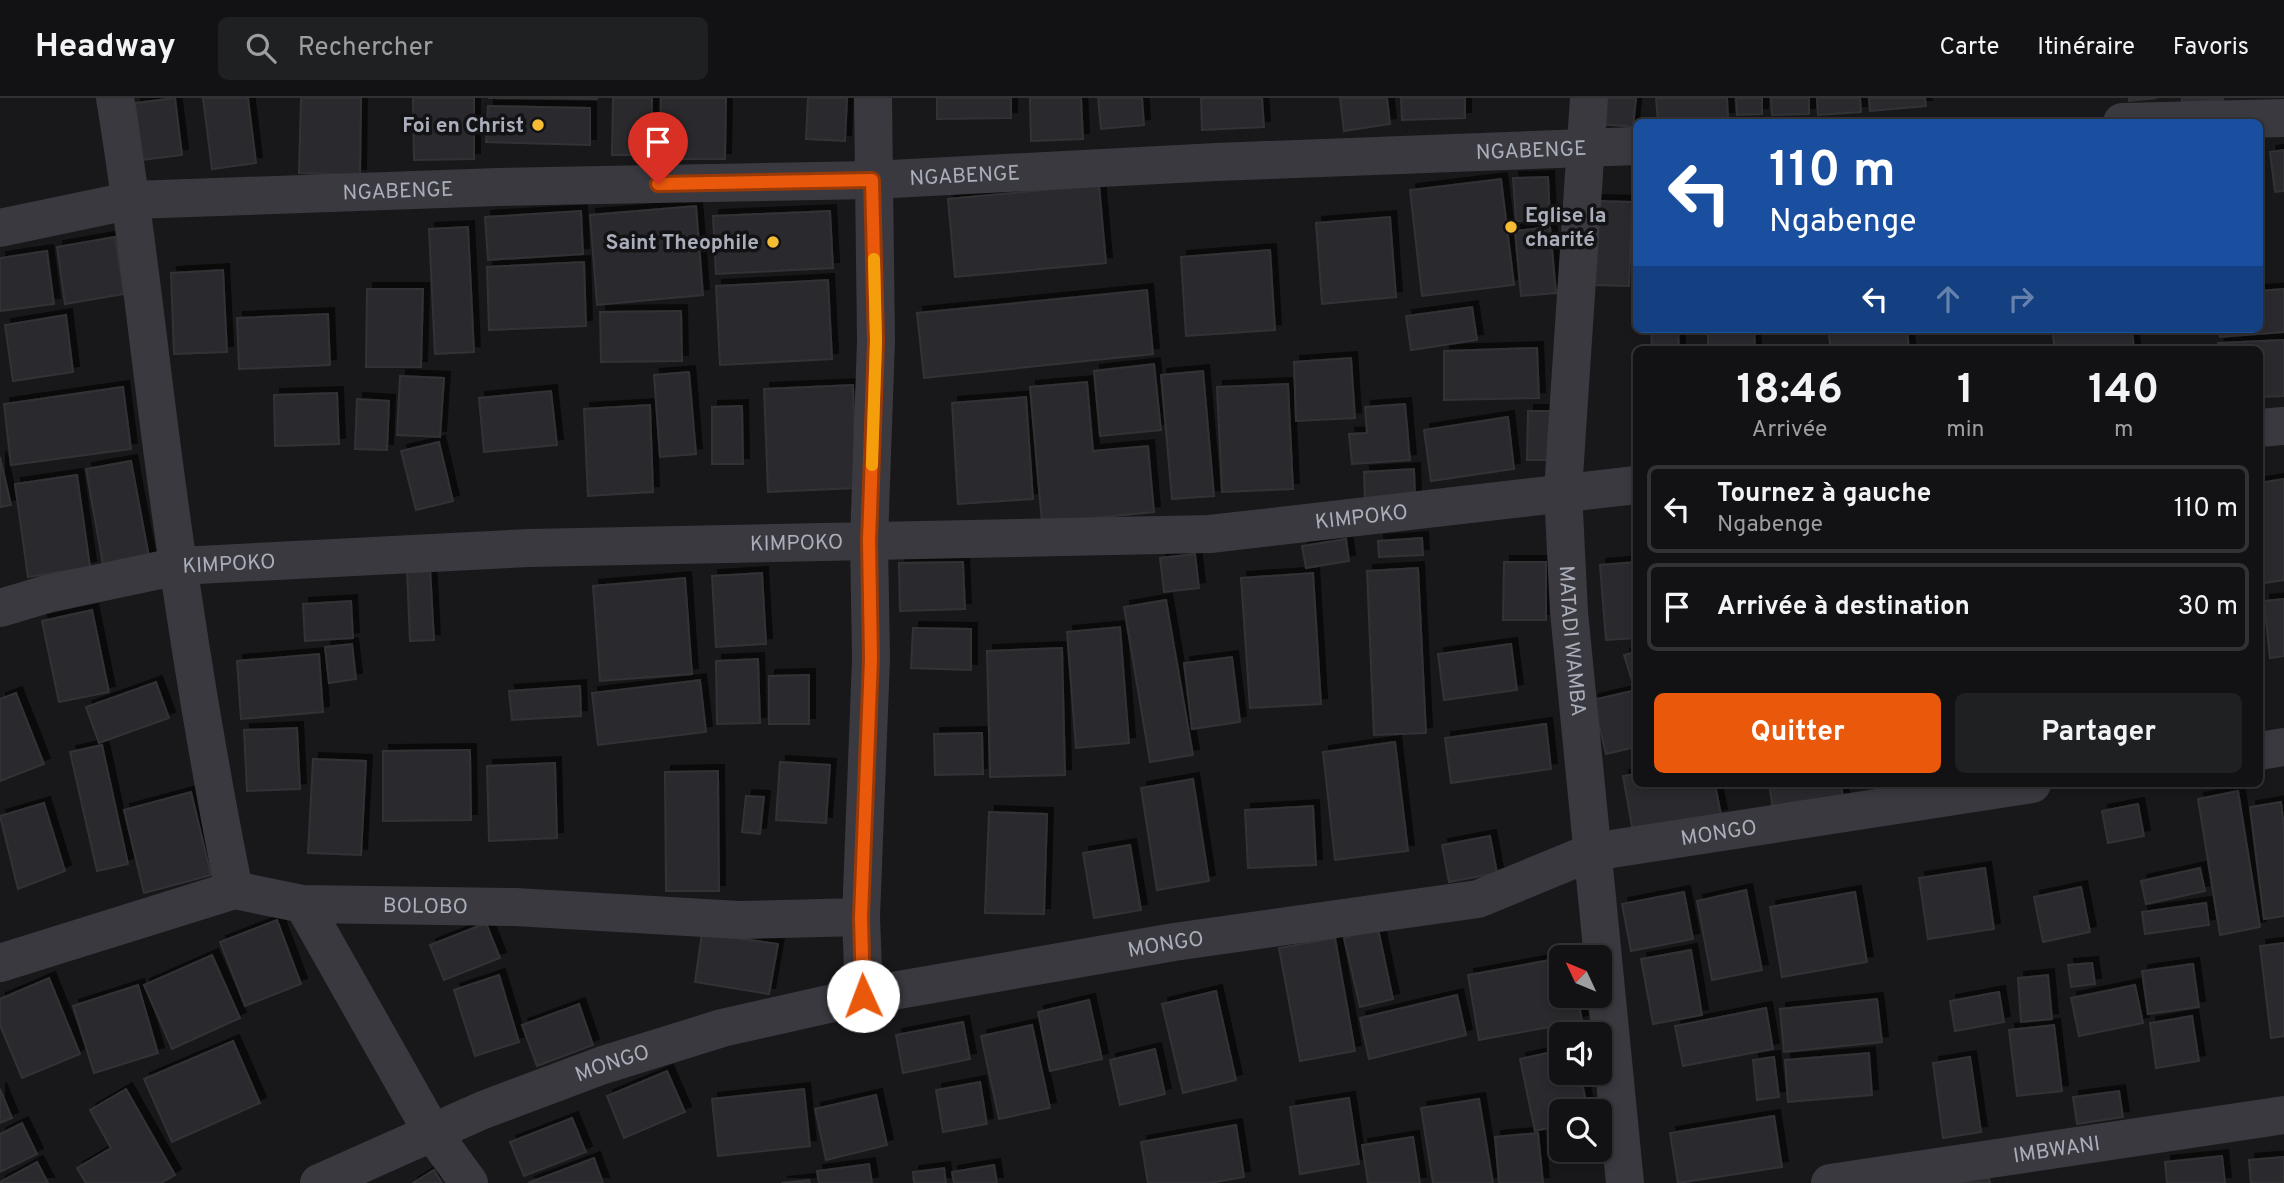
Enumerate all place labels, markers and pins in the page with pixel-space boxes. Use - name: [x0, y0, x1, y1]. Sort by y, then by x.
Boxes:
- pin: [628, 112, 688, 184]
- place label: Foi en Christ: [402, 113, 524, 140]
- marker: Foi en Christ: [530, 117, 546, 133]
- place label: Eglise la charité: [1525, 203, 1606, 254]
- marker: Eglise la charité: [1503, 219, 1519, 235]
- place label: Saint Theophile: [606, 230, 759, 257]
- marker: Saint Theophile: [765, 234, 781, 250]

